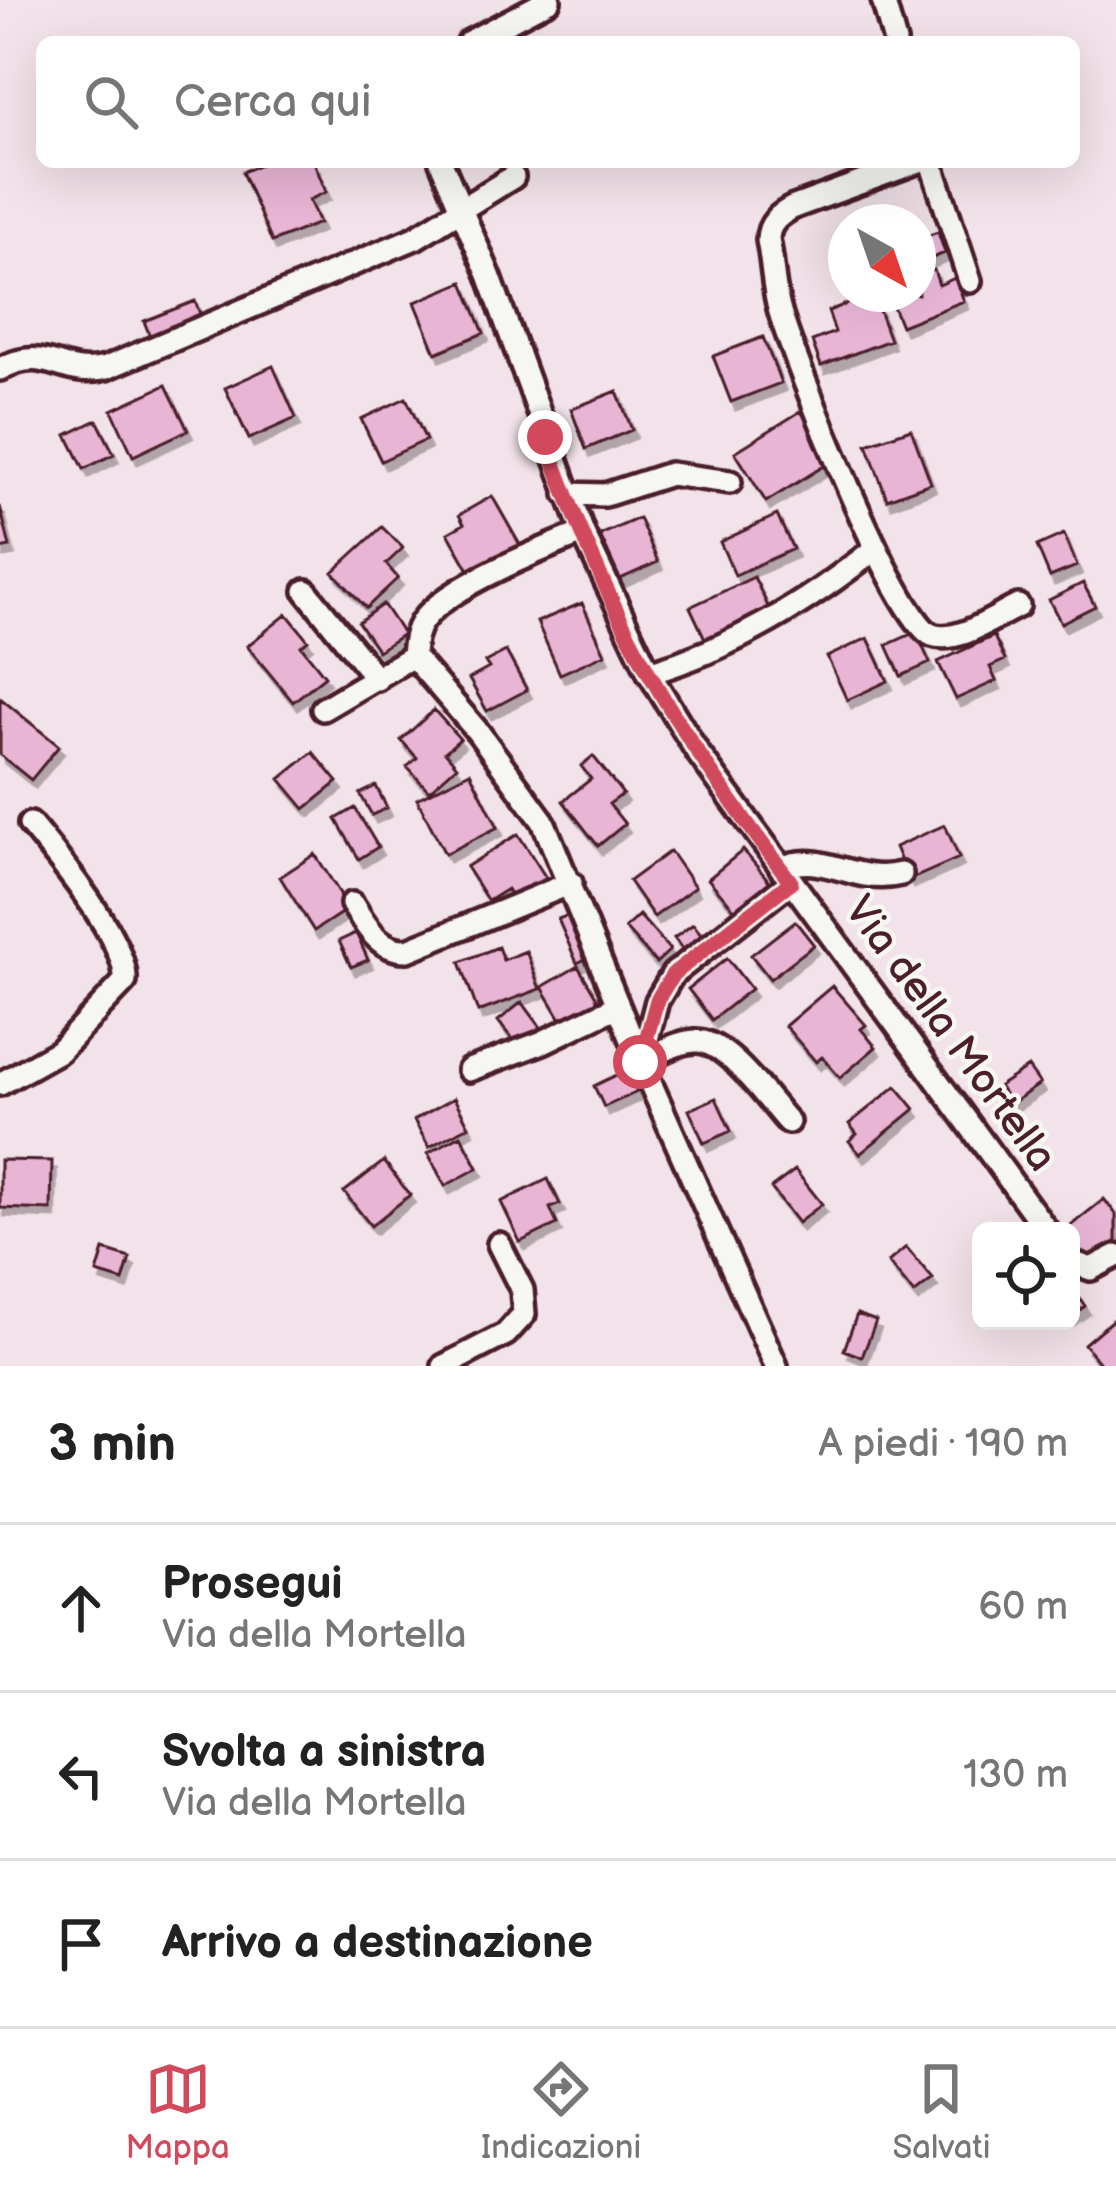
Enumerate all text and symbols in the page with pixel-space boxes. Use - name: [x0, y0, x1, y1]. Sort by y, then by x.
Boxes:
- search box: [36, 36, 1080, 168]
- icon: search: [78, 69, 144, 135]
- text: Cerca qui: [174, 75, 371, 130]
- north arrow: [828, 204, 936, 312]
- route end: [518, 410, 572, 464]
- street label: Via della Mortella: [833, 886, 1067, 1182]
- route start: [613, 1035, 667, 1089]
- map controls: [972, 1222, 1080, 1330]
- button: locate: [972, 1222, 1080, 1330]
- text: 3 min: [48, 1414, 176, 1475]
- text: A piedi · 190 m: [819, 1421, 1068, 1468]
- text: Prosegui: [162, 1557, 343, 1612]
- icon: ahead: [48, 1575, 114, 1641]
- text: 60 m: [978, 1584, 1068, 1631]
- text: Via della Mortella: [162, 1612, 466, 1659]
- text: Svolta a sinistra: [162, 1725, 486, 1780]
- icon: left: [48, 1743, 114, 1809]
- text: 130 m: [963, 1752, 1068, 1799]
- text: Via della Mortella: [162, 1780, 466, 1827]
- icon: arrive: [48, 1911, 114, 1977]
- text: Arrivo a destinazione: [162, 1916, 593, 1971]
- tab: Mappa: [126, 2056, 230, 2168]
- tab: Indicazioni: [481, 2056, 641, 2168]
- tab: Salvati: [892, 2056, 990, 2168]

